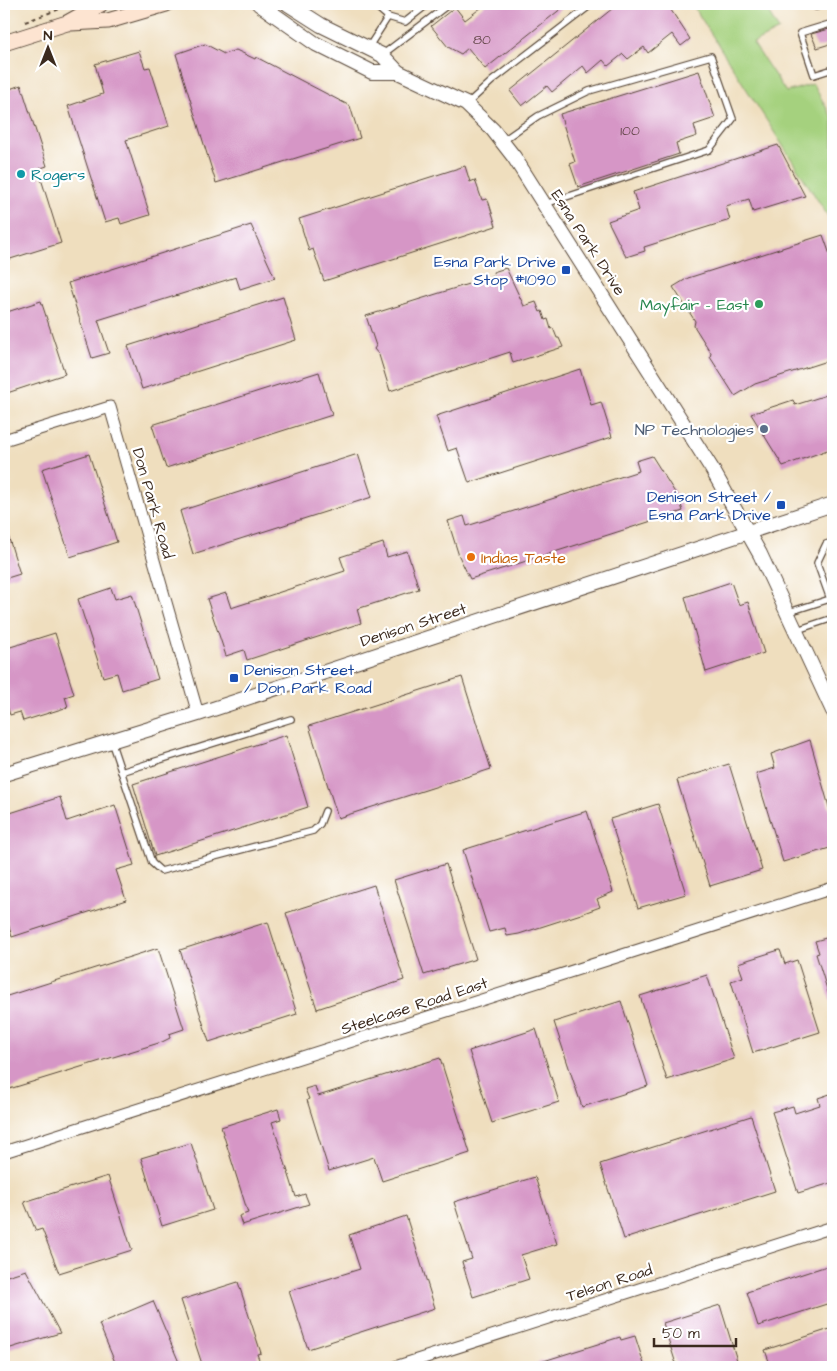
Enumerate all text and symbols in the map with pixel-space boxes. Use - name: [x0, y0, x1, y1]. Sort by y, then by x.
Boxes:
- north arrow: [22, 22, 72, 72]
- text: N: [44, 26, 53, 46]
- house number: 80: [473, 30, 491, 50]
- house number: 100: [620, 121, 640, 141]
- place label: Rogers: [31, 164, 85, 187]
- marker: Rogers: [15, 168, 27, 180]
- street label: Esna Park Drive: [546, 185, 631, 300]
- place label: Esna Park Drive Stop #1090: [434, 251, 556, 291]
- marker: Esna Park Drive Stop #1090: [560, 264, 572, 276]
- place label: Mayfair - East: [640, 294, 750, 317]
- marker: Mayfair - East: [753, 298, 765, 310]
- place label: NP Technologies: [635, 419, 754, 442]
- marker: NP Technologies: [758, 423, 770, 435]
- street label: Don Park Road: [127, 445, 179, 561]
- place label: Denison Street / Esna Park Drive: [647, 486, 771, 526]
- marker: Denison Street / Esna Park Drive: [775, 499, 787, 511]
- place label: Indias Taste: [481, 547, 566, 569]
- marker: Indias Taste: [465, 551, 477, 563]
- street label: Denison Street: [357, 597, 470, 652]
- place label: Denison Street / Don Park Road: [244, 659, 372, 699]
- marker: Denison Street / Don Park Road: [228, 672, 240, 684]
- street label: Steelcase Road East: [338, 972, 491, 1040]
- street label: Telson Road: [563, 1259, 655, 1307]
- scale bar: [654, 1316, 737, 1348]
- text: 50 m: [662, 1323, 700, 1344]

